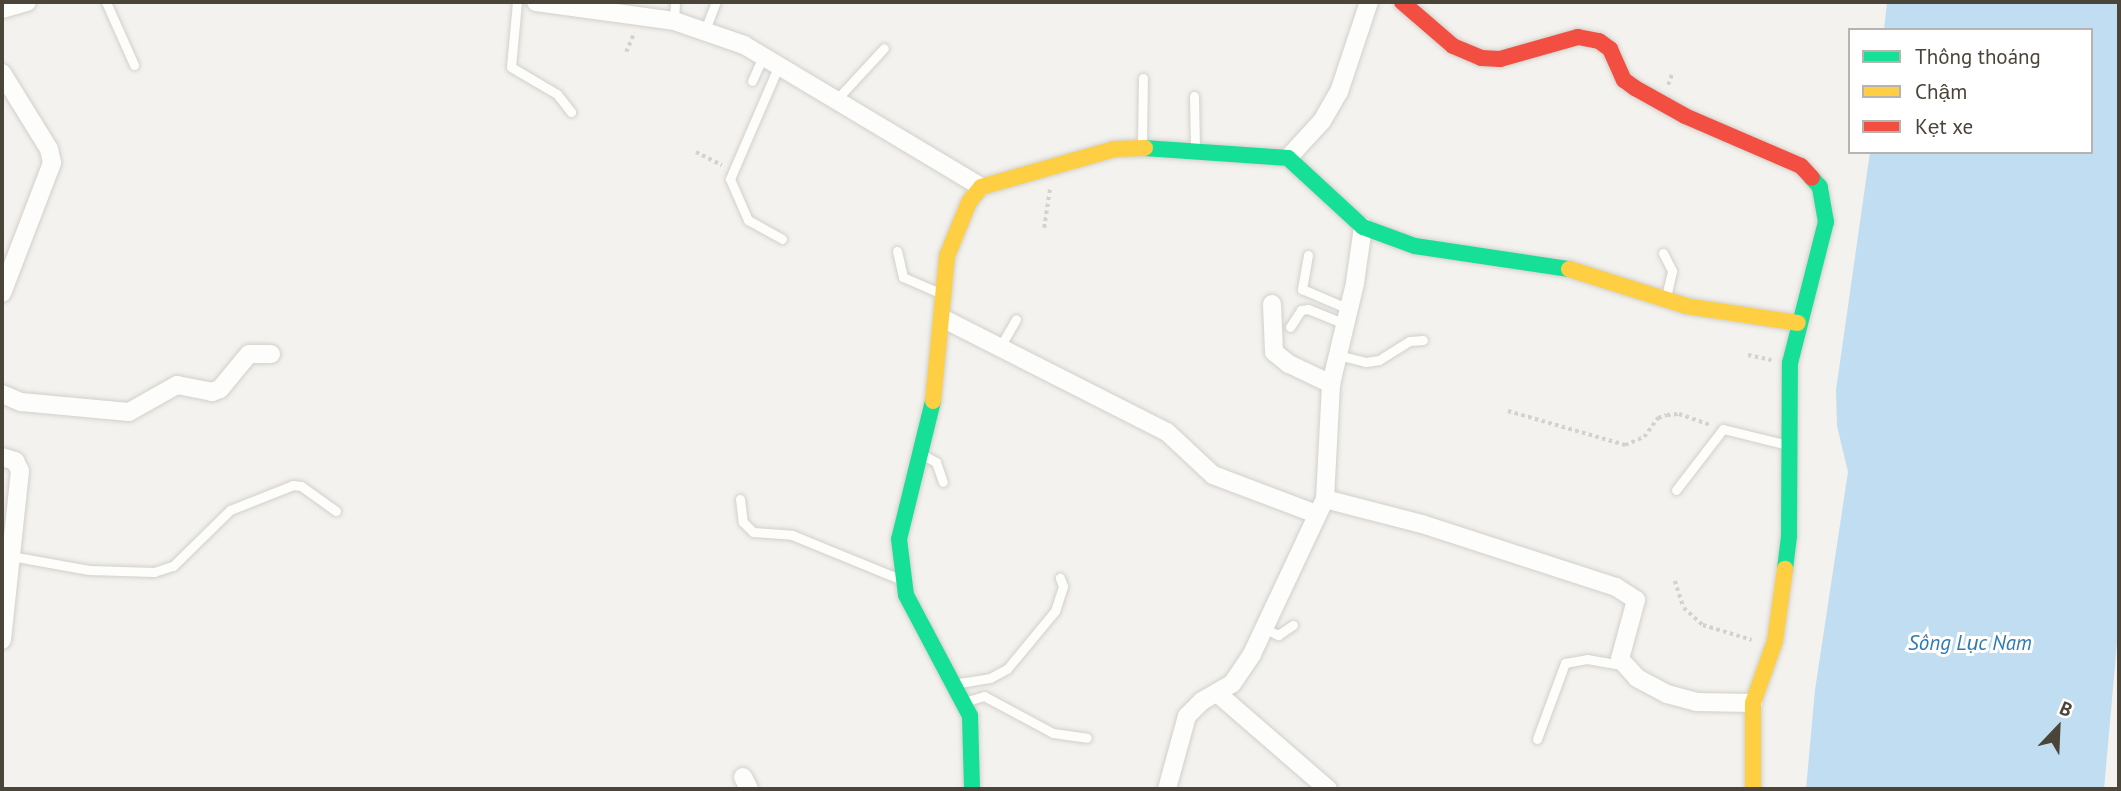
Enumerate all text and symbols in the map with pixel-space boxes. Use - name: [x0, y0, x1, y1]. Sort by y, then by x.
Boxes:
- legend: [1848, 28, 2093, 154]
- text: Thông thoáng: [1915, 43, 2041, 70]
- text: Chậm: [1915, 78, 1967, 105]
- text: Kẹt xe: [1915, 113, 1973, 140]
- water label: Sông Lục Nam: [1908, 630, 2032, 656]
- north arrow: [2023, 693, 2093, 763]
- text: B: [2056, 695, 2076, 722]

